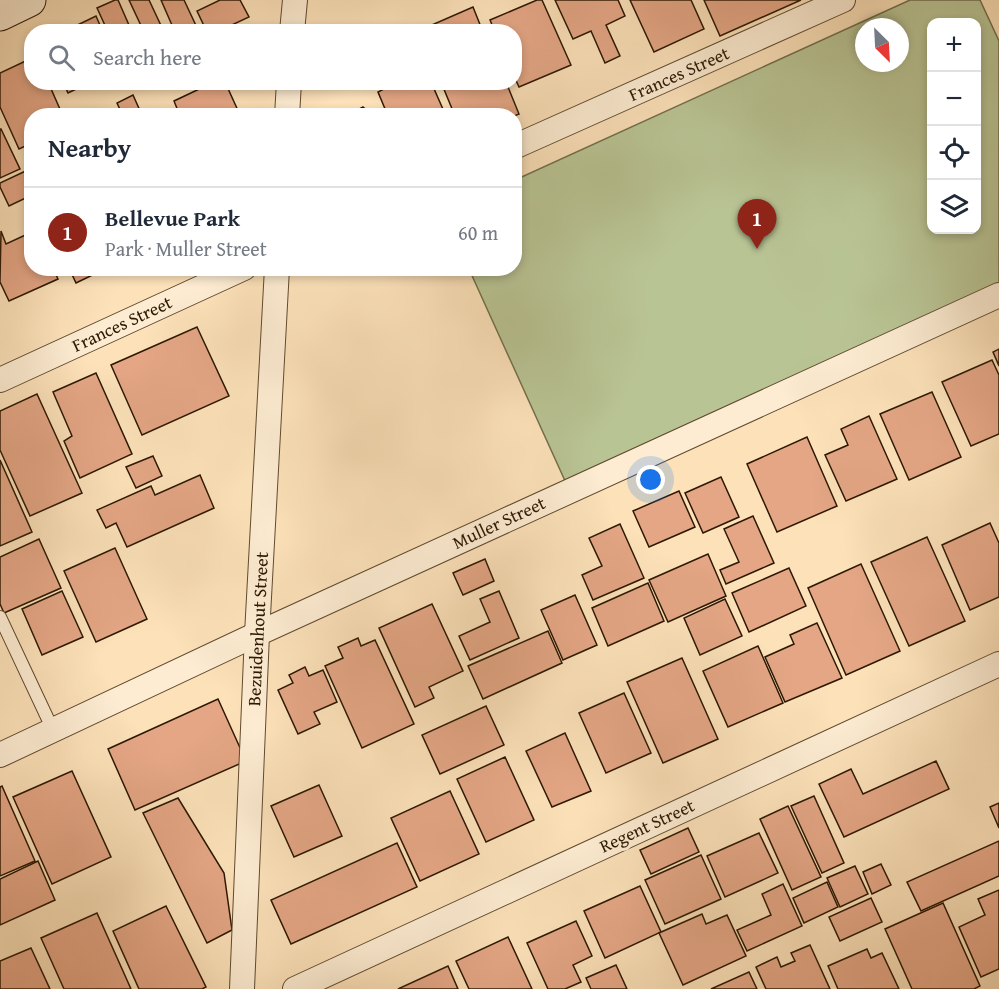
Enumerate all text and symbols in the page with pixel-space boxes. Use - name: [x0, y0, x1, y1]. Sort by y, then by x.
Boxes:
- north arrow: [855, 18, 909, 72]
- map controls: [927, 18, 981, 234]
- button: +: [927, 18, 981, 72]
- search box: [24, 24, 522, 90]
- street label: Frances Street: [624, 39, 734, 108]
- icon: search: [45, 41, 78, 74]
- text: Search here: [93, 41, 202, 73]
- button: −: [927, 72, 981, 126]
- button: locate: [927, 126, 981, 180]
- text: Nearby: [48, 128, 131, 167]
- button: layers: [927, 180, 981, 234]
- pin: 1: [738, 200, 777, 249]
- text: Bellevue Park: [105, 202, 240, 234]
- text: 1: [62, 218, 73, 247]
- text: 60 m: [458, 218, 498, 247]
- text: Park · Muller Street: [105, 234, 267, 263]
- street label: Frances Street: [67, 288, 177, 359]
- your location: [636, 465, 665, 494]
- street label: Muller Street: [448, 489, 550, 556]
- street label: Bezuidenhout Street: [240, 551, 275, 707]
- street label: Regent Street: [595, 791, 699, 859]

